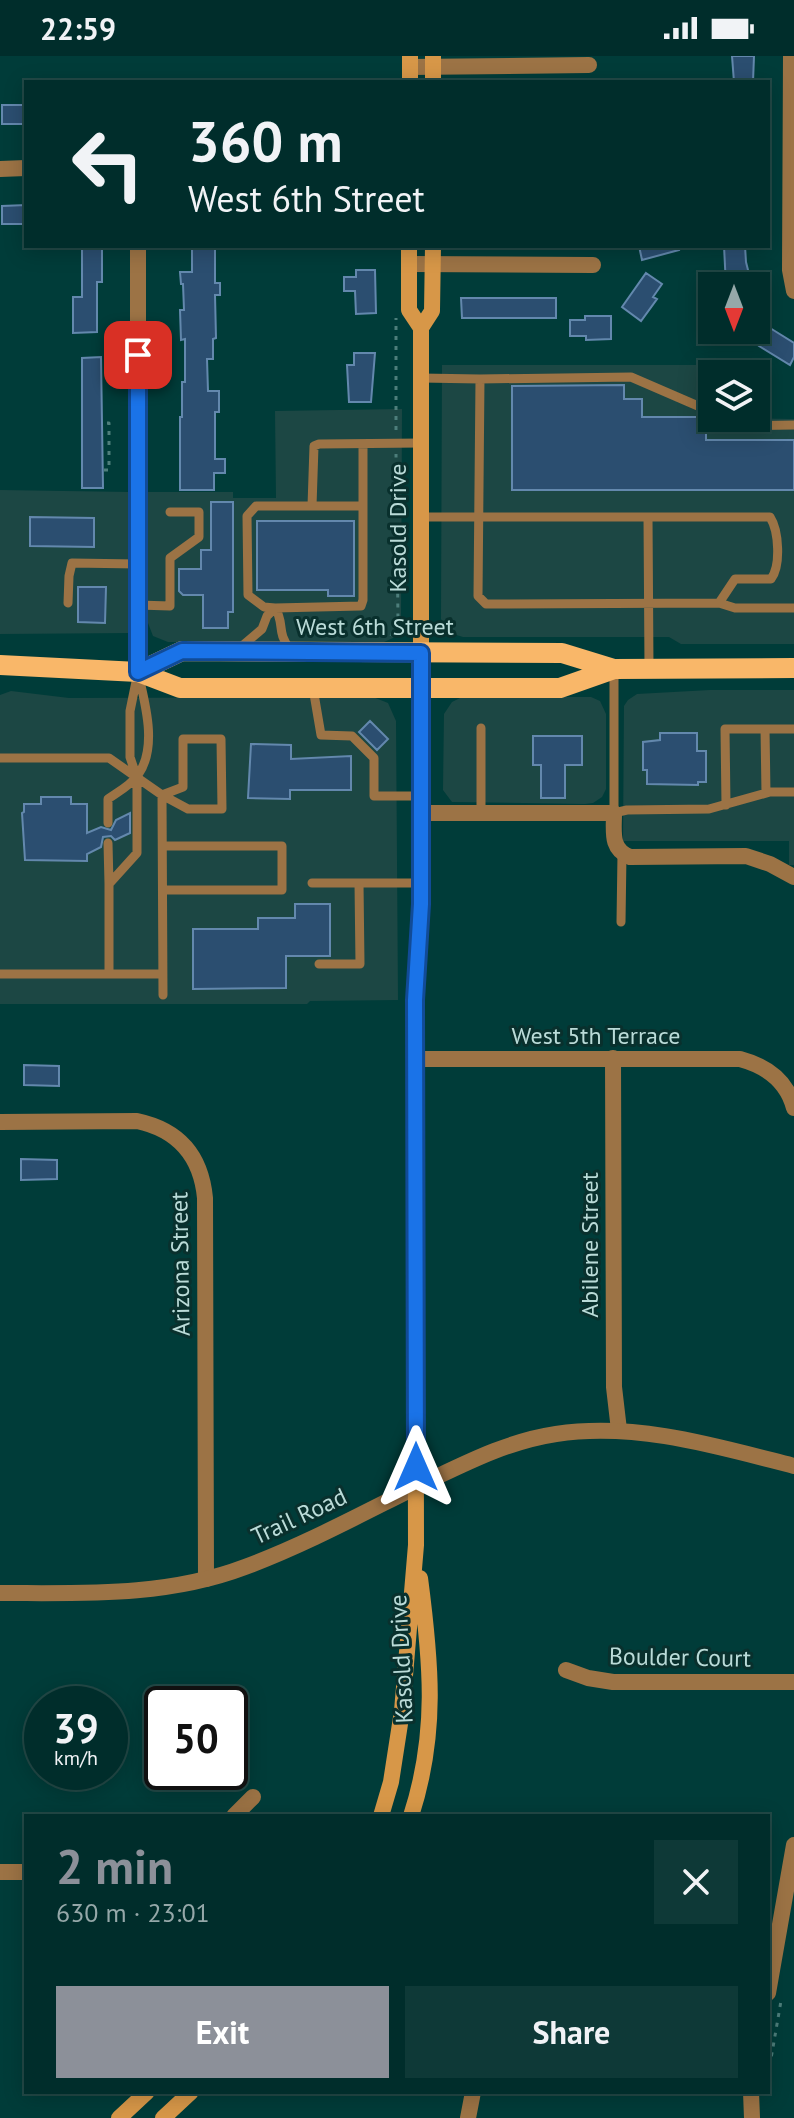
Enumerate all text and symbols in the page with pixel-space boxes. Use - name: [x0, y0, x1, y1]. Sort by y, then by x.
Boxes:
- text: 22:59: [40, 9, 116, 48]
- text: 360 m: [188, 105, 343, 177]
- icon: left: [56, 112, 160, 216]
- text: West 6th Street: [188, 175, 425, 222]
- north arrow: [698, 272, 770, 344]
- map controls: [698, 272, 770, 432]
- pin: [104, 321, 172, 389]
- icon: arrive: [116, 333, 160, 377]
- button: layers: [698, 360, 770, 432]
- street label: Kasold Drive: [382, 464, 413, 592]
- street label: West 6th Street: [296, 611, 454, 642]
- street label: West 5th Terrace: [512, 1020, 680, 1051]
- street label: Abilene Street: [574, 1172, 605, 1318]
- street label: Arizona Street: [163, 1191, 197, 1337]
- position arrow: [374, 1425, 458, 1509]
- street label: Trail Road: [246, 1480, 352, 1552]
- street label: Kasold Drive: [382, 1594, 420, 1724]
- street label: Boulder Court: [609, 1640, 751, 1674]
- speed limit sign: 50: [144, 1686, 248, 1790]
- text: 39: [53, 1702, 99, 1754]
- text: km/h: [54, 1745, 98, 1771]
- text: 2 min: [56, 1835, 173, 1897]
- button: close: [654, 1840, 738, 1924]
- text: 630 m · 23:01: [56, 1896, 210, 1929]
- button: Exit: [56, 1986, 389, 2078]
- button: Share: [405, 1986, 738, 2078]

